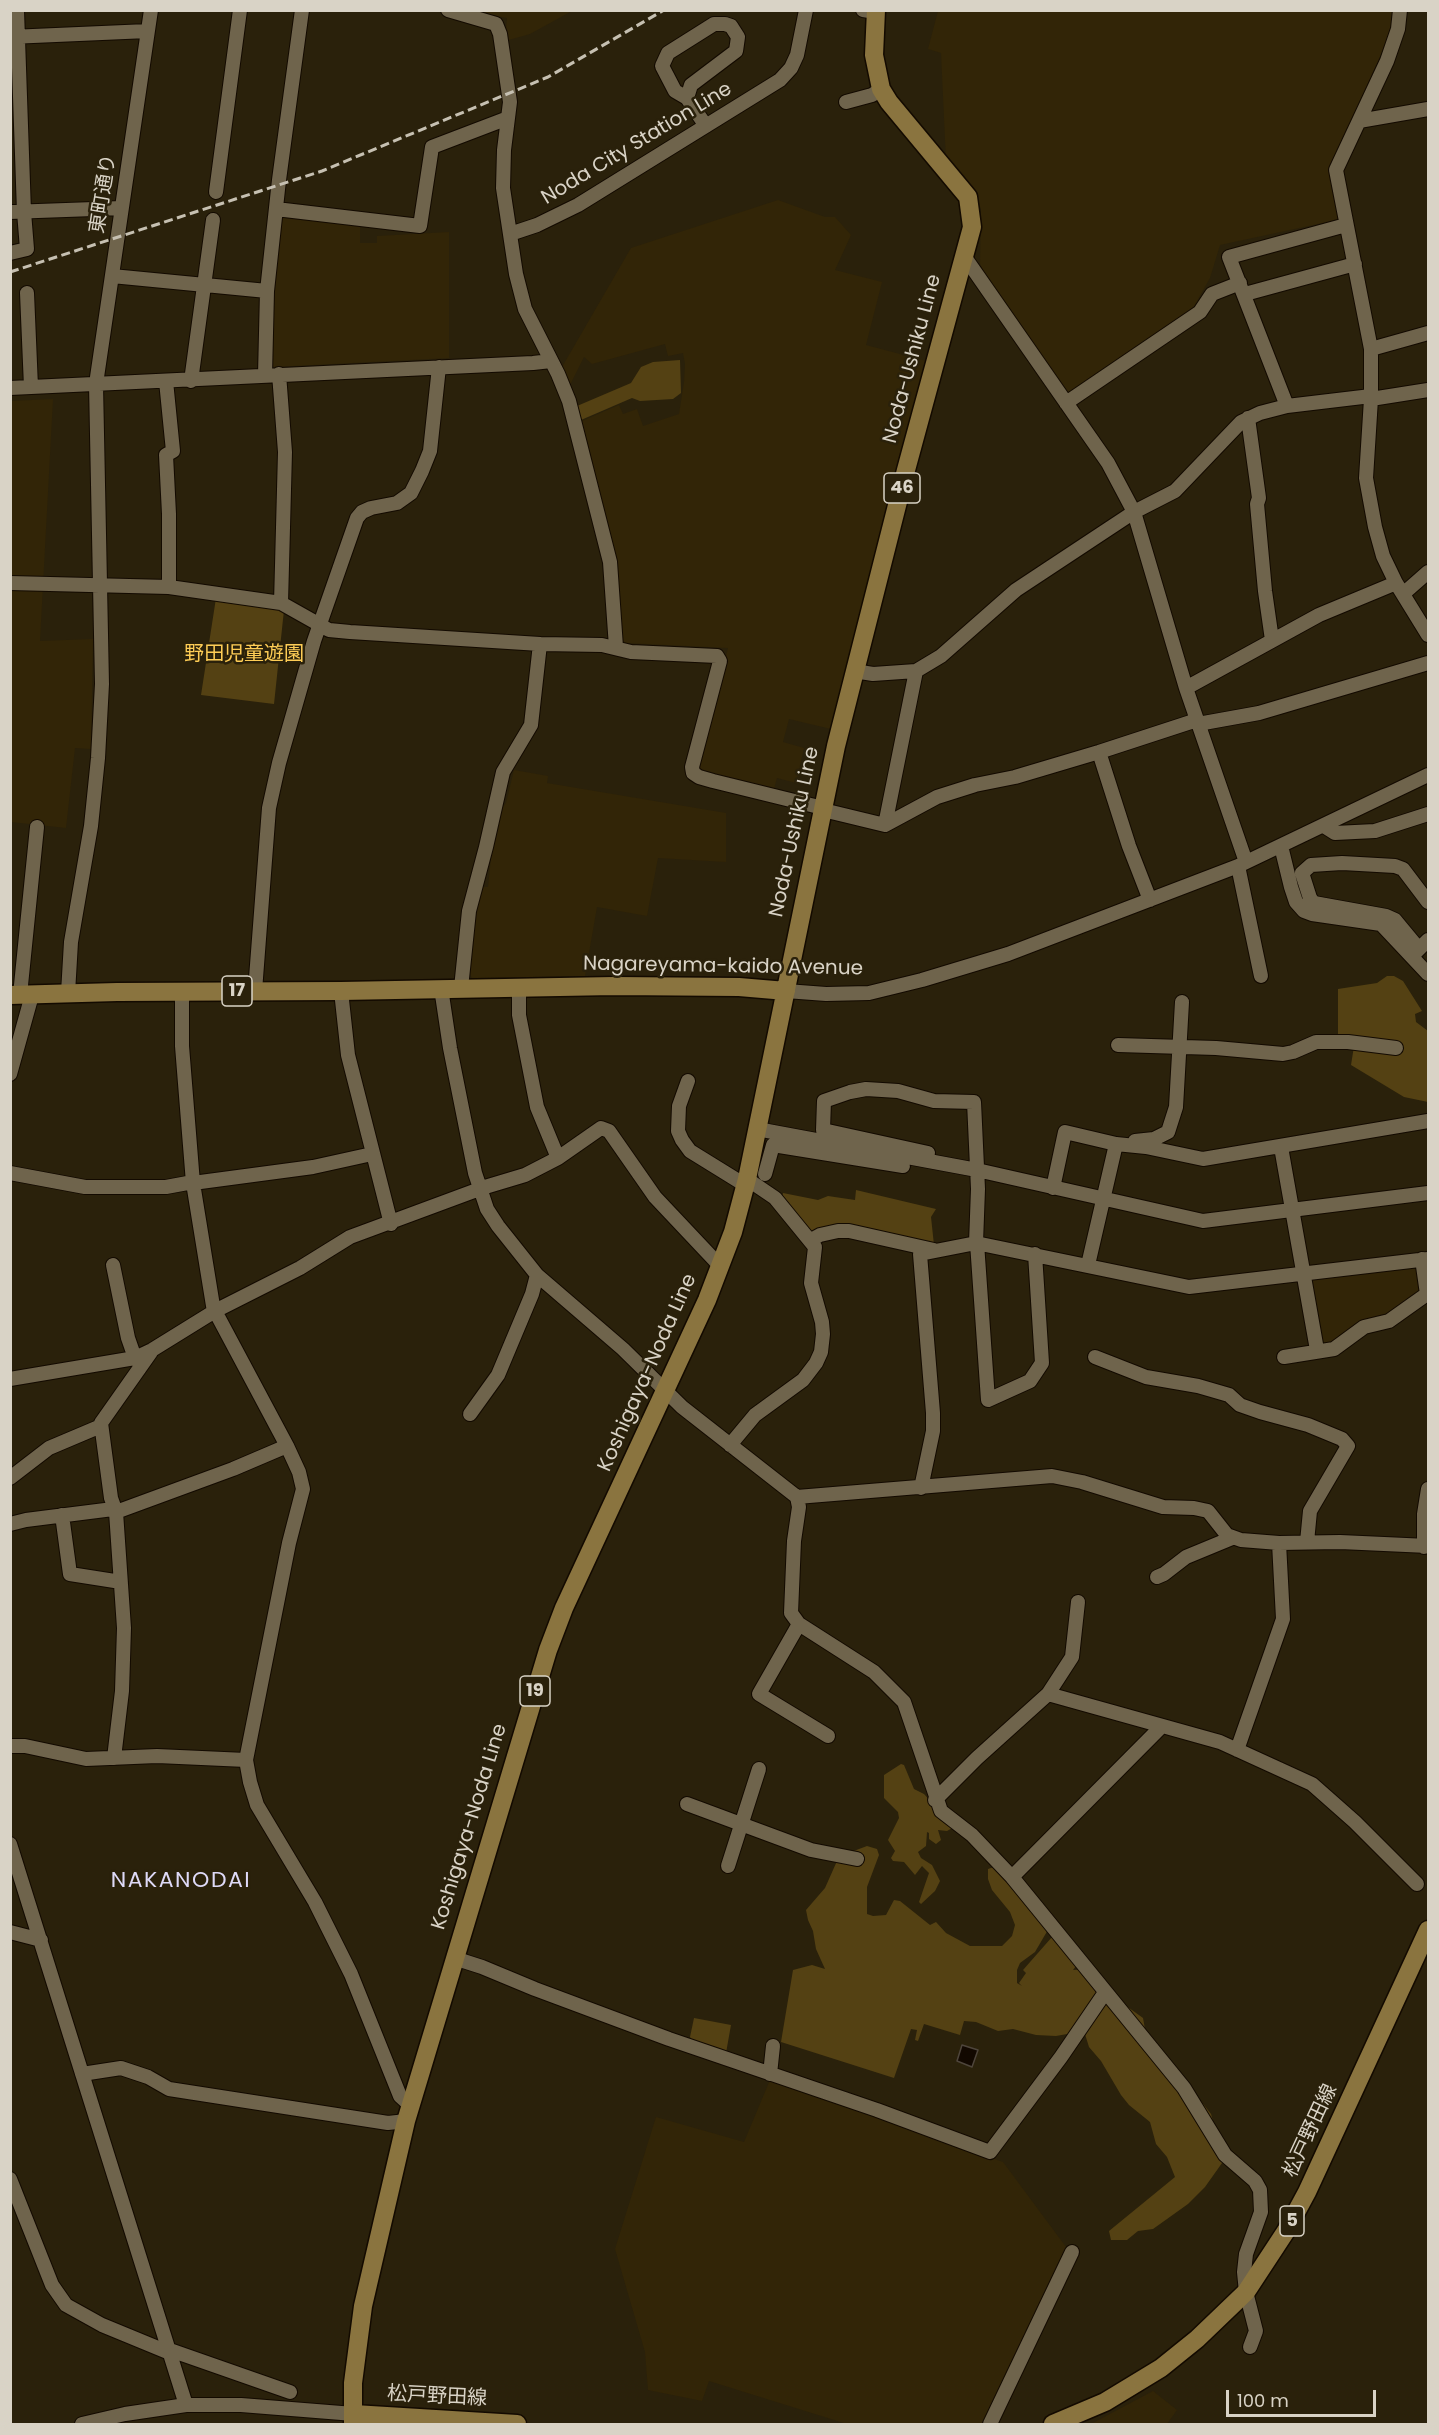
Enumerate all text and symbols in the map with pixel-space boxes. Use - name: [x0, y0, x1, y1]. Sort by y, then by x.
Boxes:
- street label: Noda City Station Line: [537, 78, 737, 210]
- street label: 東町通り: [86, 153, 122, 235]
- street label: Noda-Ushiku Line: [879, 272, 947, 446]
- road number: 46: [884, 473, 920, 503]
- park label: 野田児童遊園: [184, 643, 304, 667]
- street label: Noda-Ushiku Line: [765, 745, 825, 919]
- street label: Nagareyama-kaido Avenue: [583, 953, 863, 981]
- road number: 17: [222, 976, 252, 1006]
- street label: Koshigaya-Noda Line: [594, 1270, 702, 1476]
- road number: 19: [520, 1676, 550, 1706]
- street label: Koshigaya-Noda Line: [427, 1721, 513, 1933]
- district label: NAKANODAI: [111, 1868, 251, 1894]
- street label: 松戸野田線: [1279, 2081, 1343, 2181]
- road number: 5: [1280, 2206, 1304, 2236]
- scale bar: [1229, 2378, 1379, 2416]
- street label: 松戸野田線: [386, 2382, 488, 2412]
- text: 100 m: [1237, 2388, 1289, 2413]

